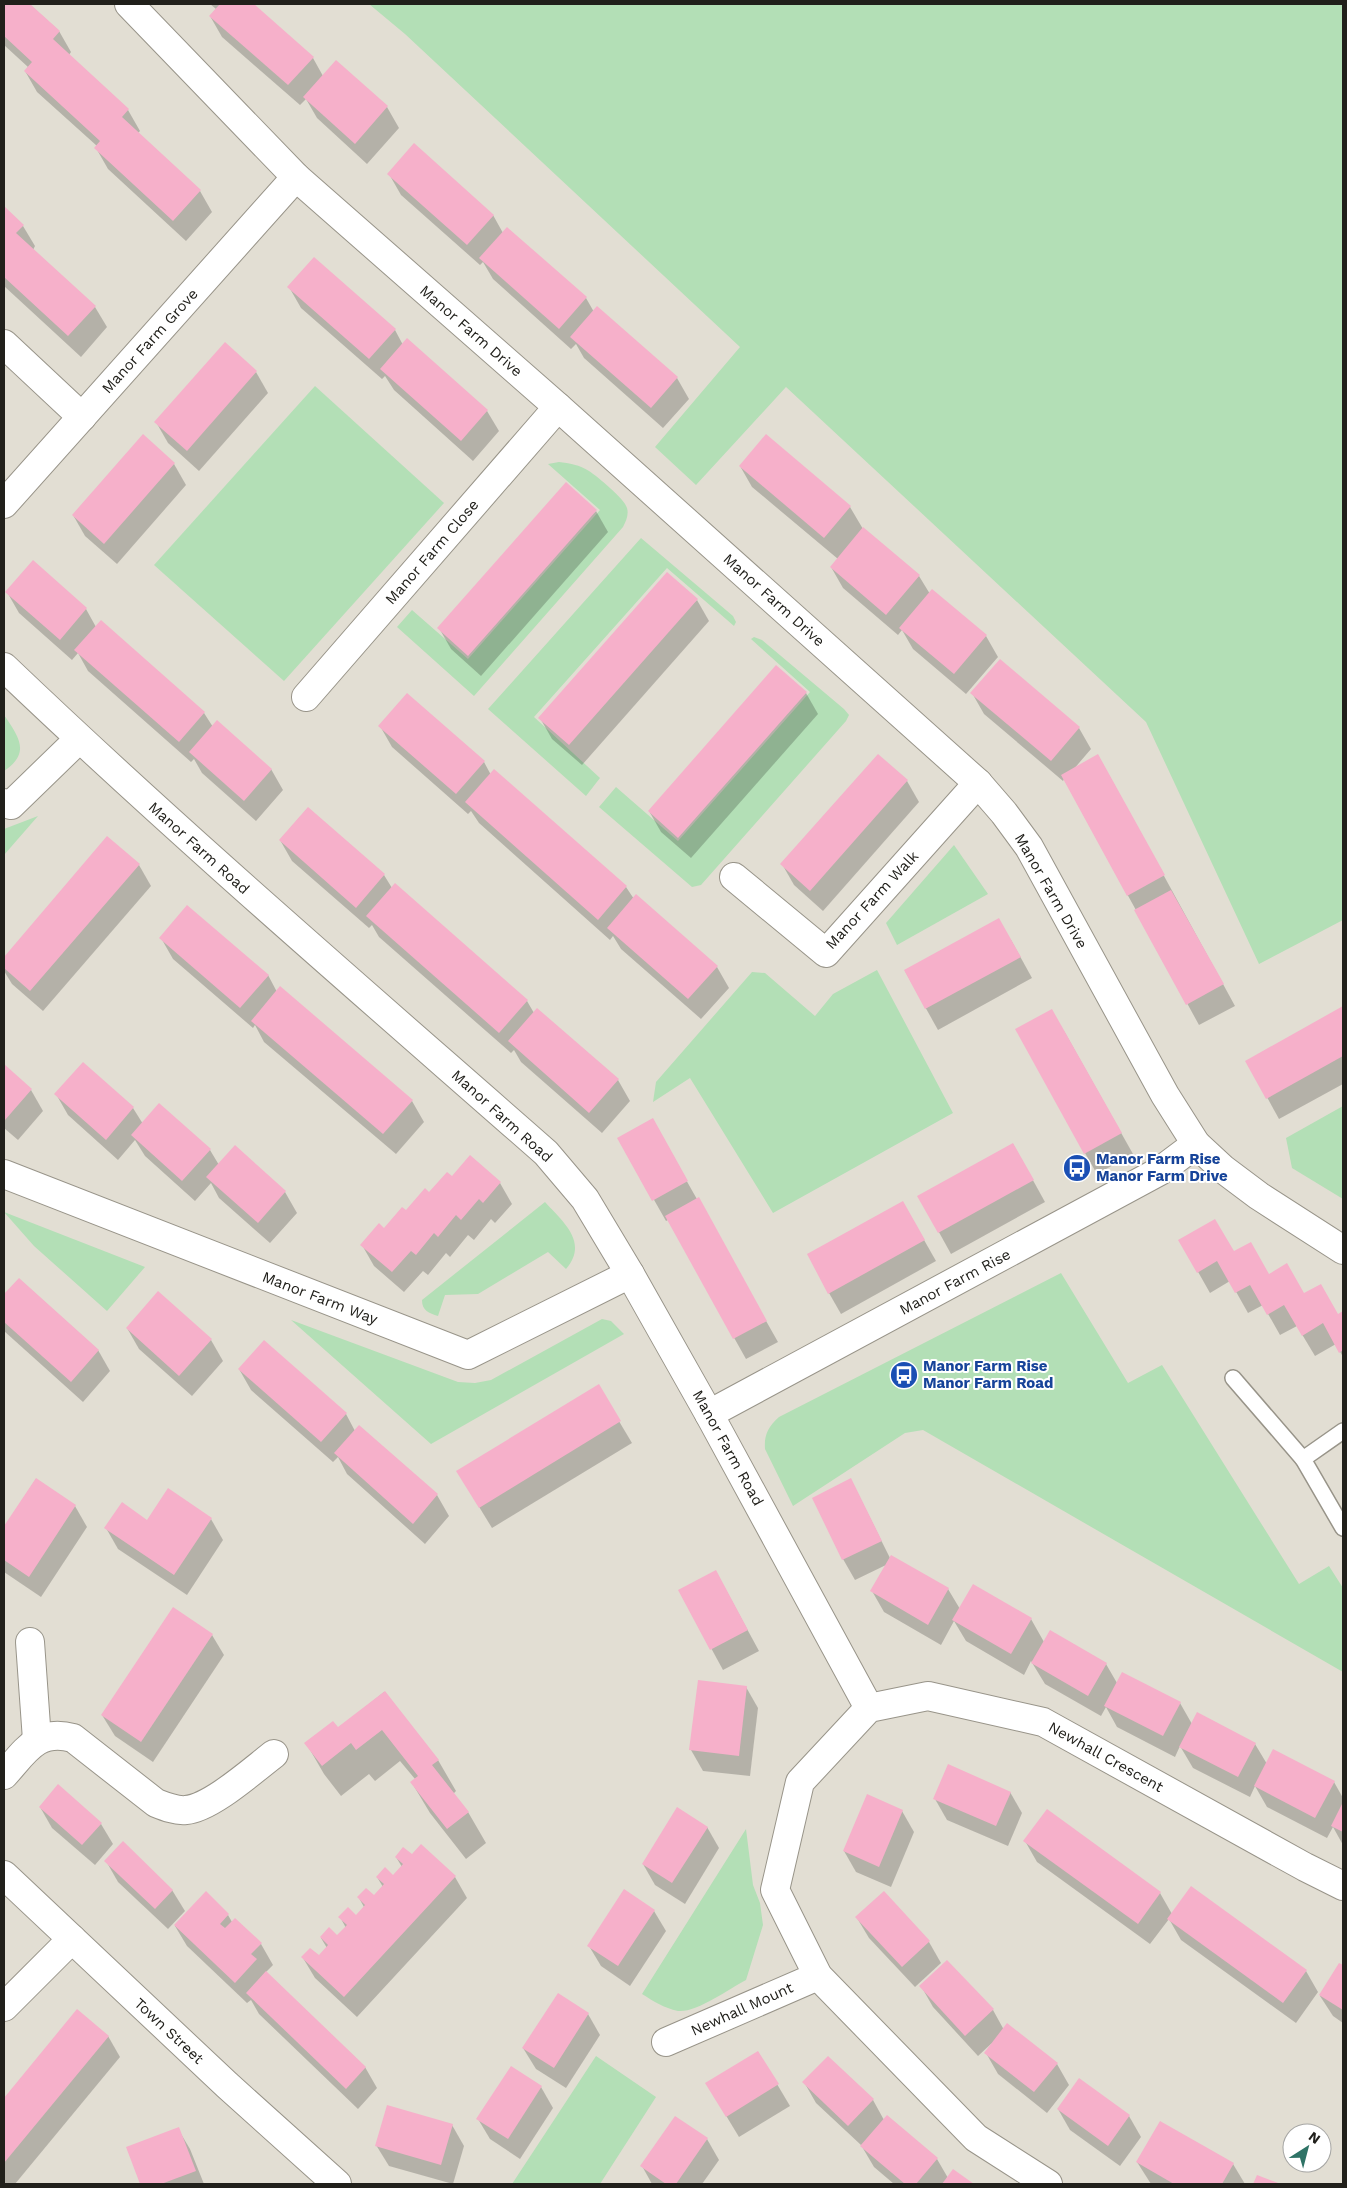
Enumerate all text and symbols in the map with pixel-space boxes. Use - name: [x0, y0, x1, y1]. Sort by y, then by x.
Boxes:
- street label: Manor Farm Drive: [416, 282, 526, 380]
- street label: Manor Farm Grove: [98, 285, 202, 397]
- street label: Manor Farm Close: [382, 496, 482, 608]
- street label: Manor Farm Drive: [720, 550, 828, 650]
- street label: Manor Farm Road: [145, 798, 253, 898]
- street label: Manor Farm Drive: [1011, 830, 1091, 952]
- street label: Manor Farm Walk: [822, 847, 923, 953]
- street label: Manor Farm Road: [448, 1066, 556, 1166]
- place label: Manor Farm Rise Manor Farm Drive: [1096, 1150, 1228, 1185]
- bus stop icon: Manor Farm Rise Manor Farm Drive: [1062, 1153, 1092, 1183]
- street label: Manor Farm Rise: [896, 1245, 1014, 1319]
- street label: Manor Farm Way: [260, 1268, 380, 1328]
- place label: Manor Farm Rise Manor Farm Road: [923, 1357, 1053, 1392]
- bus stop icon: Manor Farm Rise Manor Farm Road: [889, 1360, 919, 1390]
- street label: Manor Farm Road: [689, 1387, 767, 1509]
- street label: Newhall Crescent: [1045, 1718, 1167, 1796]
- street label: Newhall Mount: [688, 1978, 796, 2040]
- street label: Town Street: [131, 1994, 208, 2068]
- north arrow: [1282, 2123, 1332, 2173]
- text: N: [1306, 2128, 1324, 2147]

